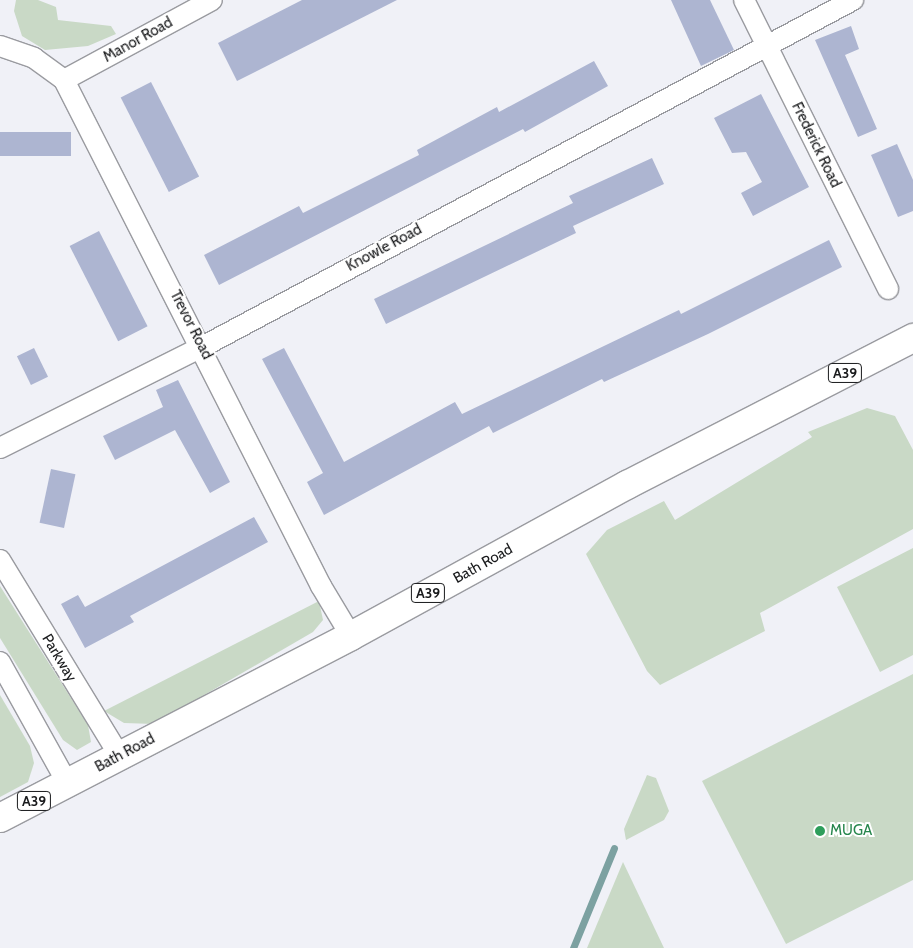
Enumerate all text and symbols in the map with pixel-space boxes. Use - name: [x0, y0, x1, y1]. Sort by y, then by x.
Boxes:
- street label: Manor Road: [100, 14, 176, 66]
- street label: Frederick Road: [788, 99, 844, 191]
- street label: Knowle Road: [343, 221, 425, 275]
- street label: Trevor Road: [166, 288, 216, 362]
- road number: A39: [828, 362, 862, 384]
- street label: Bath Road: [450, 540, 516, 588]
- road number: A39: [410, 582, 446, 604]
- street label: Parkway: [38, 631, 80, 685]
- street label: Bath Road: [92, 730, 158, 776]
- road number: A39: [16, 789, 52, 812]
- place label: MUGA: [830, 822, 872, 840]
- marker: MUGA: [814, 825, 826, 837]

